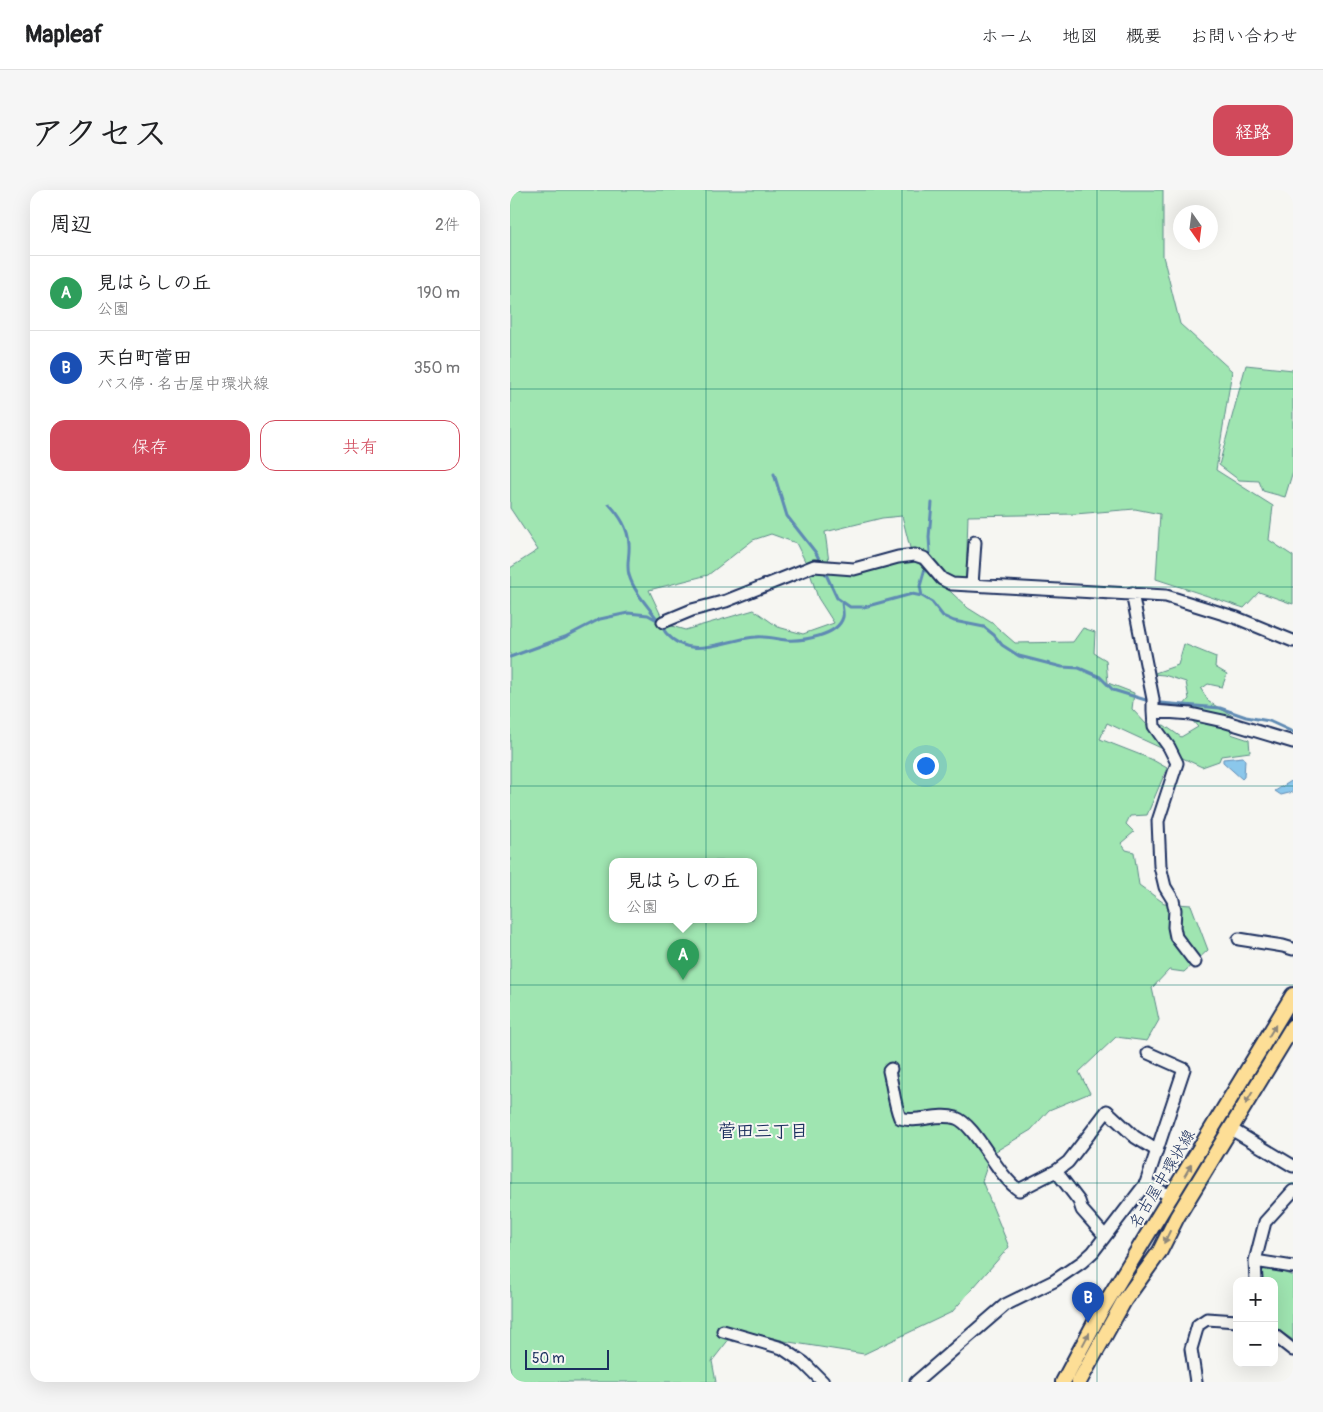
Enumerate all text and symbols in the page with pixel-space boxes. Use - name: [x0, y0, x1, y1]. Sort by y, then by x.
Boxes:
- text: Mapleaf: [25, 20, 103, 49]
- text: ホーム: [981, 25, 1034, 48]
- text: 地図: [1062, 25, 1098, 48]
- text: 概要: [1126, 25, 1162, 48]
- text: お問い合わせ: [1190, 25, 1298, 48]
- button: 経路: [1213, 105, 1293, 156]
- text: アクセス: [30, 112, 168, 156]
- north arrow: [1173, 205, 1218, 250]
- text: 周辺: [50, 211, 92, 238]
- text: 2件: [435, 215, 460, 235]
- text: 見はらしの丘: [97, 271, 211, 295]
- text: A: [61, 283, 71, 303]
- text: 190 m: [417, 283, 460, 303]
- text: 公園: [97, 299, 129, 319]
- text: 天白町菅田: [97, 346, 192, 370]
- text: B: [61, 358, 71, 378]
- text: 350 m: [414, 358, 460, 378]
- text: バス停 · 名古屋中環状線: [97, 374, 269, 394]
- button: 保存: [50, 420, 250, 471]
- button: 共有: [260, 420, 460, 471]
- your location: [913, 753, 939, 779]
- popup: [609, 858, 757, 923]
- text: 見はらしの丘: [626, 869, 740, 893]
- text: 公園: [626, 897, 658, 917]
- pin: A: [667, 939, 699, 980]
- one-way arrow: [1267, 1024, 1276, 1037]
- one-way arrow: [1245, 1091, 1254, 1104]
- district label: 菅田三丁目: [718, 1120, 808, 1143]
- street label: 名古屋中環状線: [1125, 1126, 1199, 1232]
- one-way arrow: [1184, 1162, 1192, 1177]
- one-way arrow: [1163, 1230, 1171, 1245]
- map controls: [1233, 1277, 1278, 1367]
- button: +: [1233, 1277, 1278, 1322]
- pin: B: [1072, 1282, 1104, 1323]
- button: −: [1233, 1322, 1278, 1367]
- one-way arrow: [1082, 1332, 1090, 1346]
- scale bar: [525, 1347, 609, 1370]
- text: 50 m: [532, 1350, 565, 1367]

